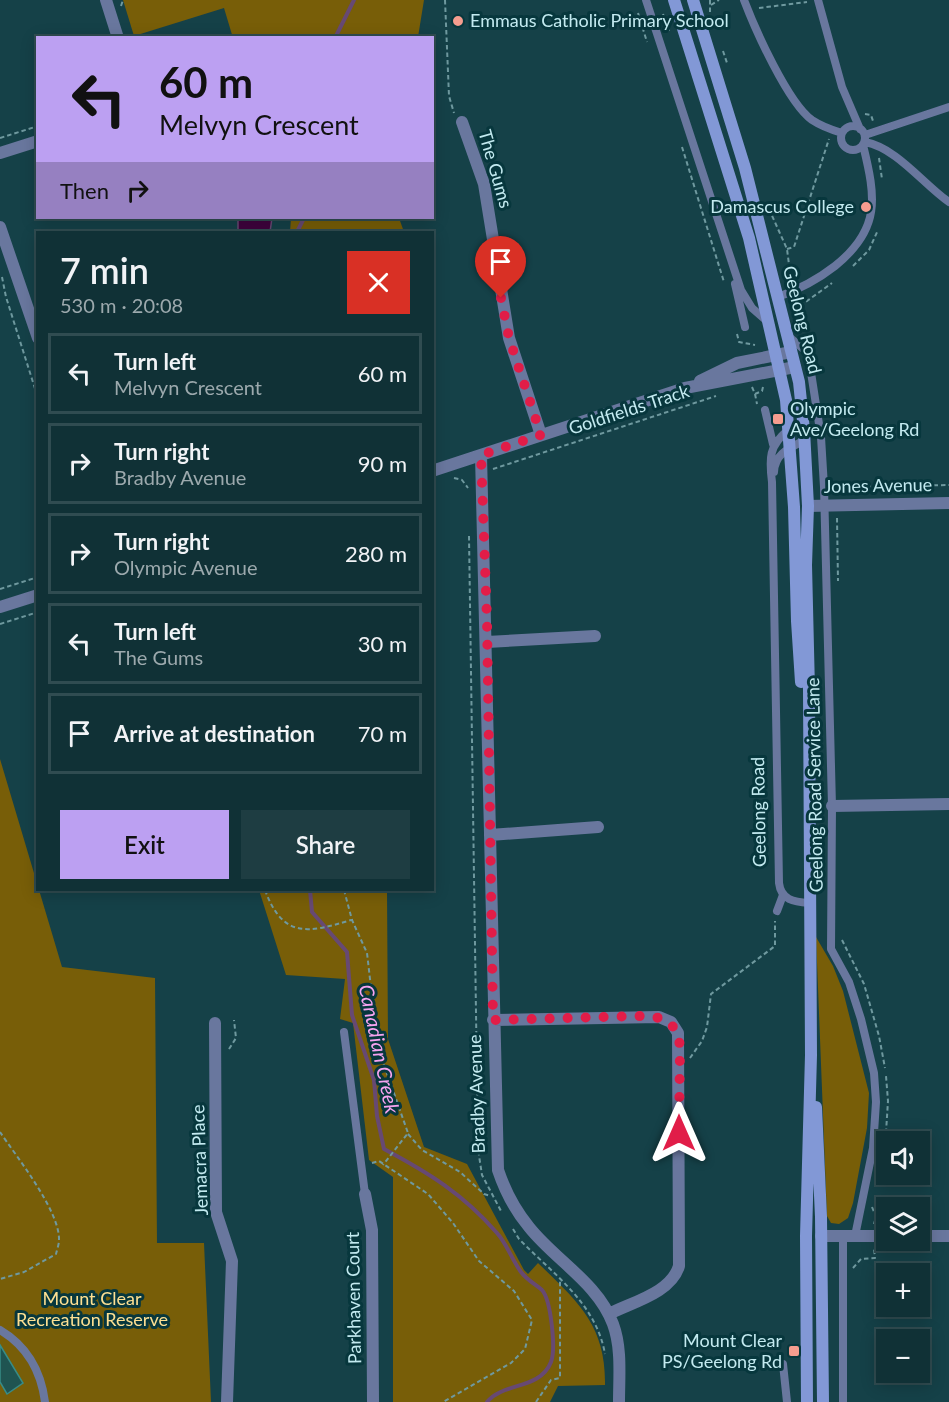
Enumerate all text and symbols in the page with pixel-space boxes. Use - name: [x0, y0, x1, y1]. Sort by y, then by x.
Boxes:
- place label: Emmaus Catholic Primary School: [470, 9, 729, 31]
- marker: Emmaus Catholic Primary School: [451, 14, 465, 28]
- text: 60 m: [159, 57, 253, 107]
- icon: left: [60, 60, 138, 138]
- text: Melvyn Crescent: [159, 108, 359, 141]
- street label: The Gums: [474, 127, 518, 211]
- icon: right: [121, 174, 154, 207]
- text: Then: [60, 177, 109, 204]
- place label: Damascus College: [710, 195, 854, 217]
- marker: Damascus College: [859, 200, 873, 214]
- pin: [475, 236, 526, 298]
- icon: arrive: [484, 245, 517, 278]
- text: 7 min: [60, 248, 149, 292]
- button: close: [347, 251, 410, 314]
- street label: Geelong Road: [779, 264, 827, 376]
- text: 530 m · 20:08: [60, 293, 183, 317]
- text: Turn left: [114, 348, 196, 375]
- icon: left: [63, 357, 96, 390]
- text: 60 m: [358, 360, 407, 387]
- text: Melvyn Crescent: [114, 375, 262, 399]
- street label: Goldfields Track: [566, 379, 692, 439]
- place label: Olympic Ave/Geelong Rd: [790, 397, 919, 440]
- marker: Olympic Ave/Geelong Rd: [771, 412, 785, 426]
- text: Turn right: [114, 438, 209, 465]
- icon: right: [63, 447, 96, 480]
- text: 90 m: [358, 450, 407, 477]
- text: Bradby Avenue: [114, 465, 246, 489]
- street label: Jones Avenue: [824, 473, 932, 497]
- text: Turn right: [114, 528, 209, 555]
- icon: right: [63, 537, 96, 570]
- text: 280 m: [345, 540, 407, 567]
- text: Olympic Avenue: [114, 555, 258, 579]
- text: Turn left: [114, 618, 196, 645]
- icon: left: [63, 627, 96, 660]
- text: 30 m: [358, 630, 407, 657]
- text: The Gums: [114, 645, 203, 669]
- street label: Geelong Road Service Lane: [801, 677, 827, 893]
- icon: arrive: [63, 717, 96, 750]
- text: Arrive at destination: [114, 720, 315, 747]
- text: 70 m: [358, 720, 407, 747]
- street label: Geelong Road: [746, 757, 770, 867]
- button: Exit: [60, 810, 229, 879]
- button: Share: [241, 810, 410, 879]
- water label: Canadian Creek: [355, 982, 405, 1116]
- street label: Bradby Avenue: [463, 1034, 489, 1154]
- position arrow: [647, 1101, 711, 1165]
- street label: Jemacra Place: [186, 1104, 212, 1216]
- map controls: [876, 1131, 930, 1383]
- button: sound: [876, 1131, 930, 1185]
- button: layers: [876, 1197, 930, 1251]
- street label: Parkhaven Court: [341, 1231, 365, 1364]
- button: +: [876, 1263, 930, 1317]
- park label: Mount Clear Recreation Reserve: [16, 1287, 168, 1330]
- place label: Mount Clear PS/Geelong Rd: [662, 1329, 782, 1372]
- button: −: [876, 1329, 930, 1383]
- marker: Mount Clear PS/Geelong Rd: [787, 1344, 801, 1358]

